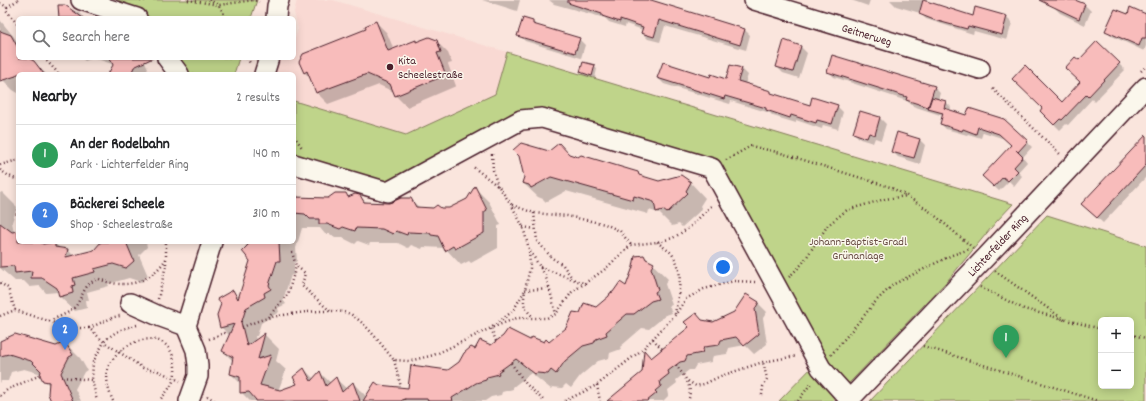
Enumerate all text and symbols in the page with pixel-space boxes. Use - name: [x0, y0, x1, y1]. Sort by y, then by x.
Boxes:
- search box: [16, 16, 296, 60]
- street label: Geitnerweg: [839, 20, 894, 52]
- icon: search: [30, 27, 52, 49]
- text: Search here: [62, 27, 130, 49]
- place label: Kita Scheelestraße: [398, 53, 463, 84]
- marker: Kita Scheelestraße: [385, 62, 395, 72]
- text: Nearby: [32, 86, 76, 110]
- text: 2 results: [236, 89, 280, 108]
- text: An der Rodelbahn: [70, 134, 170, 156]
- text: 1: [44, 145, 46, 164]
- text: 140 m: [253, 145, 280, 164]
- text: Park · Lichterfelder Ring: [70, 156, 189, 175]
- text: Bäckerei Scheele: [70, 194, 165, 216]
- text: 2: [42, 205, 48, 224]
- text: 310 m: [252, 205, 280, 224]
- street label: Lichterfelder Ring: [964, 211, 1032, 281]
- text: Shop · Scheelestraße: [70, 216, 173, 235]
- park label: Johann-Baptist-Gradl Grünanlage: [809, 234, 907, 265]
- your location: [713, 257, 733, 277]
- pin: 2: [52, 317, 78, 350]
- map controls: [1098, 317, 1134, 389]
- button: +: [1098, 317, 1134, 353]
- pin: 1: [993, 325, 1019, 358]
- button: −: [1098, 353, 1134, 389]

